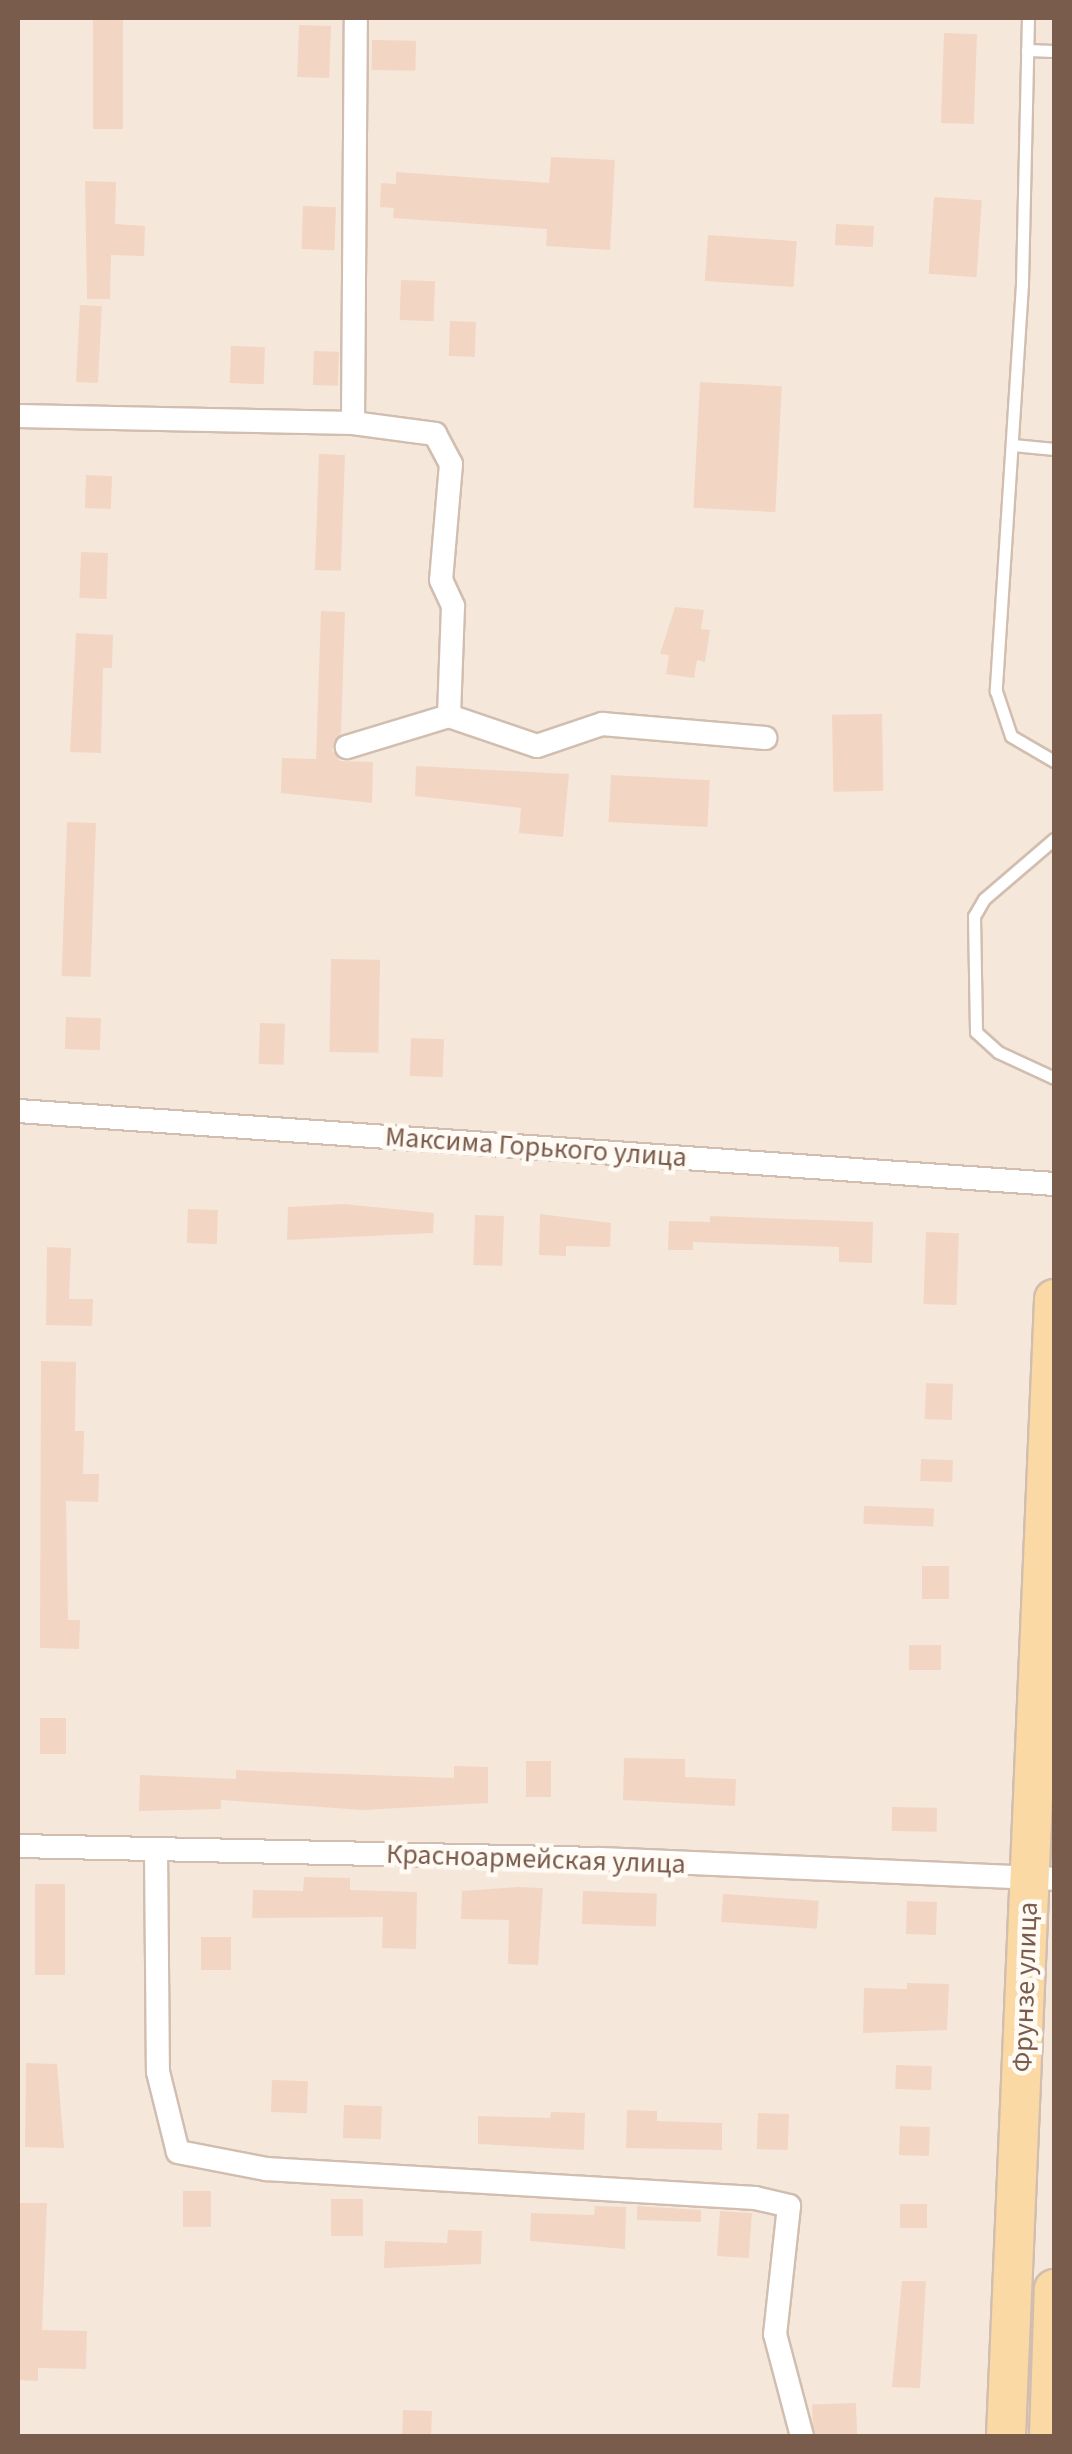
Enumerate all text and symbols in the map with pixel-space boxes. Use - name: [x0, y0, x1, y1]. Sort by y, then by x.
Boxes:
- street label: Максима Горького улица: [384, 1120, 688, 1174]
- street label: Красноармейская улица: [386, 1837, 686, 1881]
- street label: Фрунзе улица: [1005, 1901, 1045, 2073]

